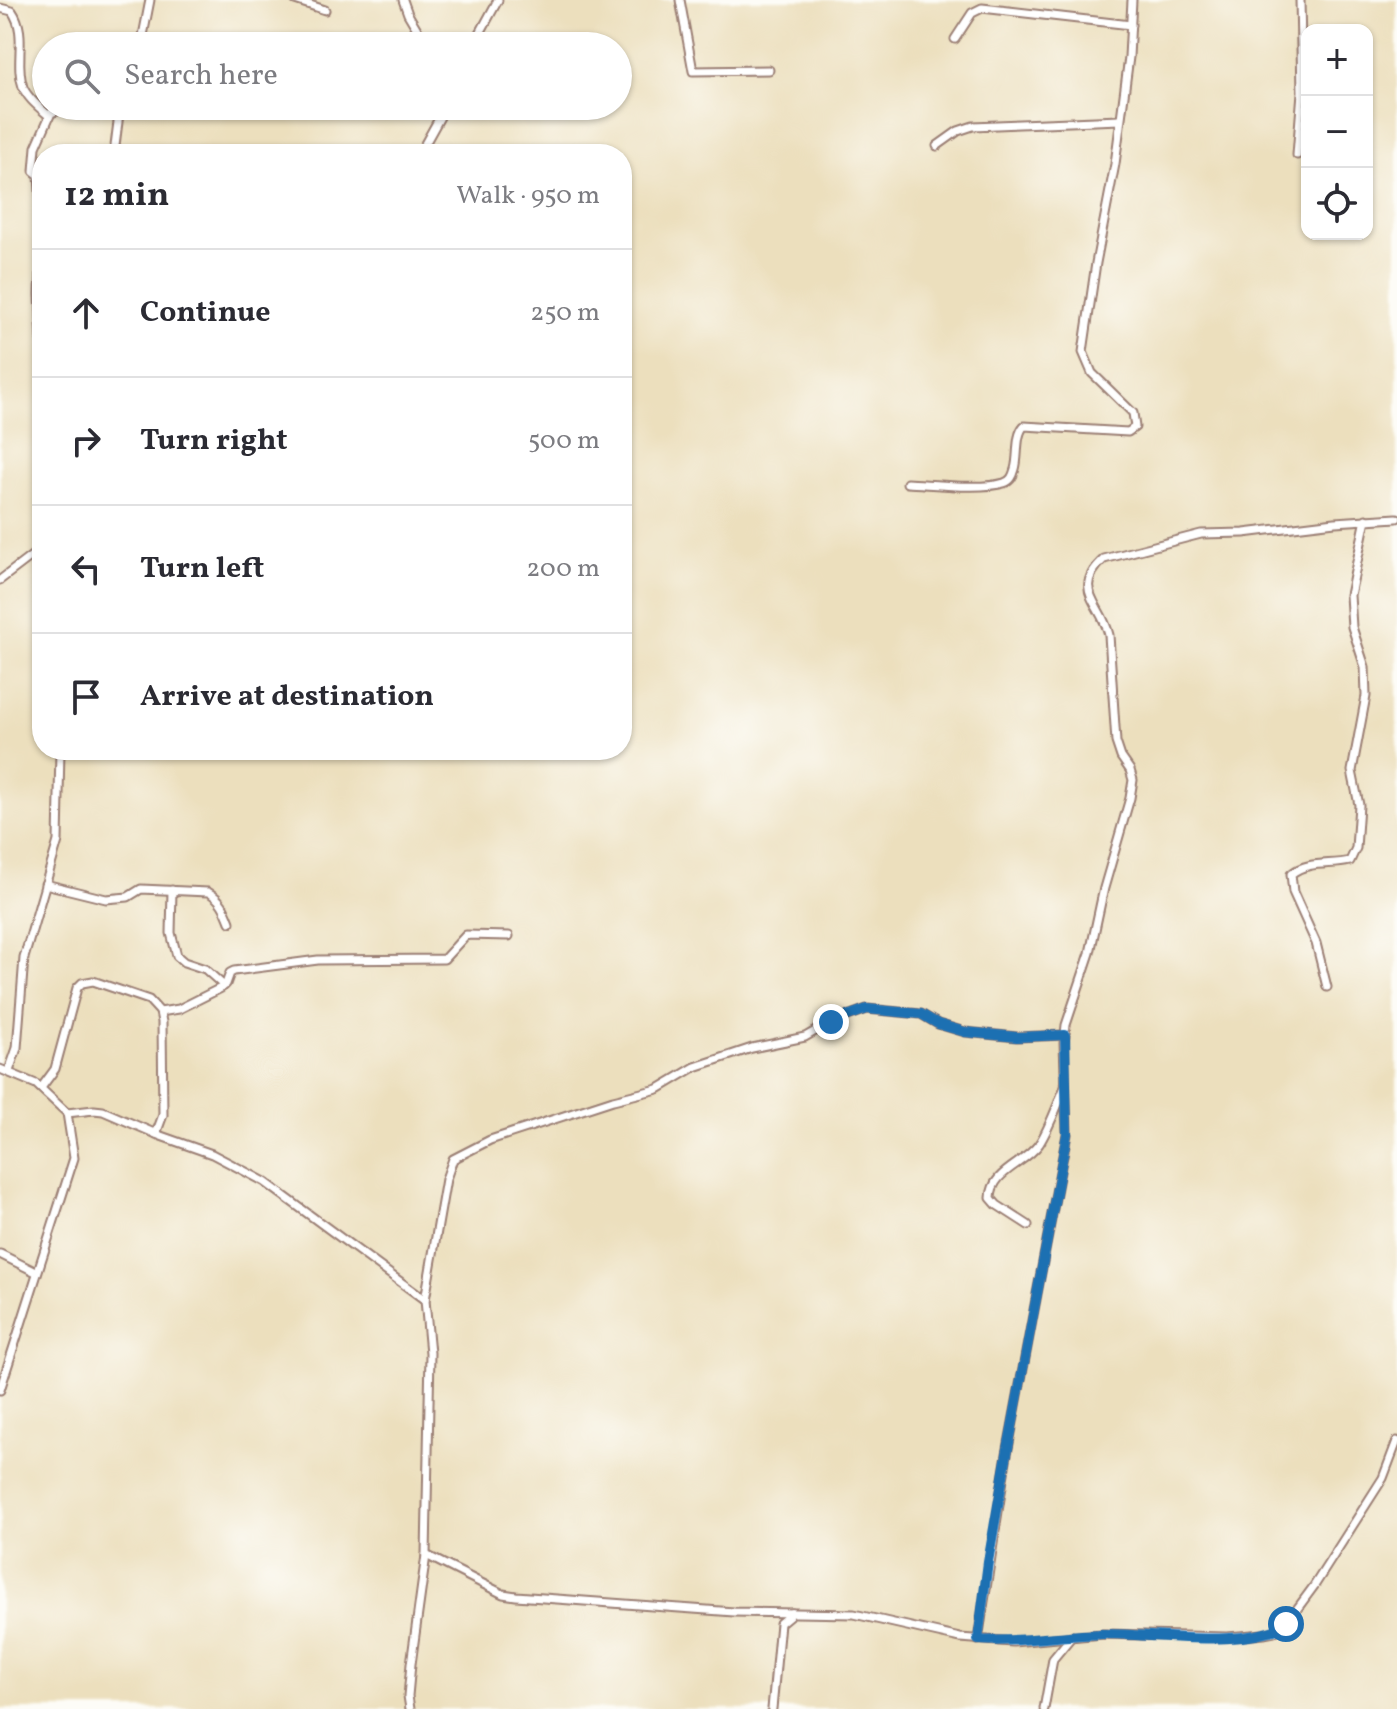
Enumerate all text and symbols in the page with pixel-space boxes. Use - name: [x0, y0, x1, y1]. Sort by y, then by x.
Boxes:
- map controls: [1301, 24, 1373, 240]
- button: +: [1301, 24, 1373, 96]
- search box: [32, 32, 632, 120]
- icon: search: [60, 54, 104, 98]
- text: Search here: [124, 55, 278, 97]
- button: −: [1301, 96, 1373, 168]
- button: locate: [1301, 168, 1373, 240]
- text: 12 min: [64, 173, 169, 220]
- text: Walk · 950 m: [456, 178, 600, 214]
- icon: ahead: [64, 291, 108, 335]
- text: Continue: [140, 292, 271, 334]
- text: 250 m: [530, 295, 600, 331]
- icon: right: [64, 419, 108, 463]
- text: Turn right: [140, 420, 288, 462]
- text: 500 m: [528, 423, 600, 459]
- icon: left: [64, 547, 108, 591]
- text: Turn left: [140, 548, 264, 590]
- text: 200 m: [526, 551, 600, 587]
- icon: arrive: [64, 675, 108, 719]
- text: Arrive at destination: [140, 676, 434, 718]
- route end: [813, 1004, 849, 1040]
- route start: [1268, 1606, 1304, 1642]

